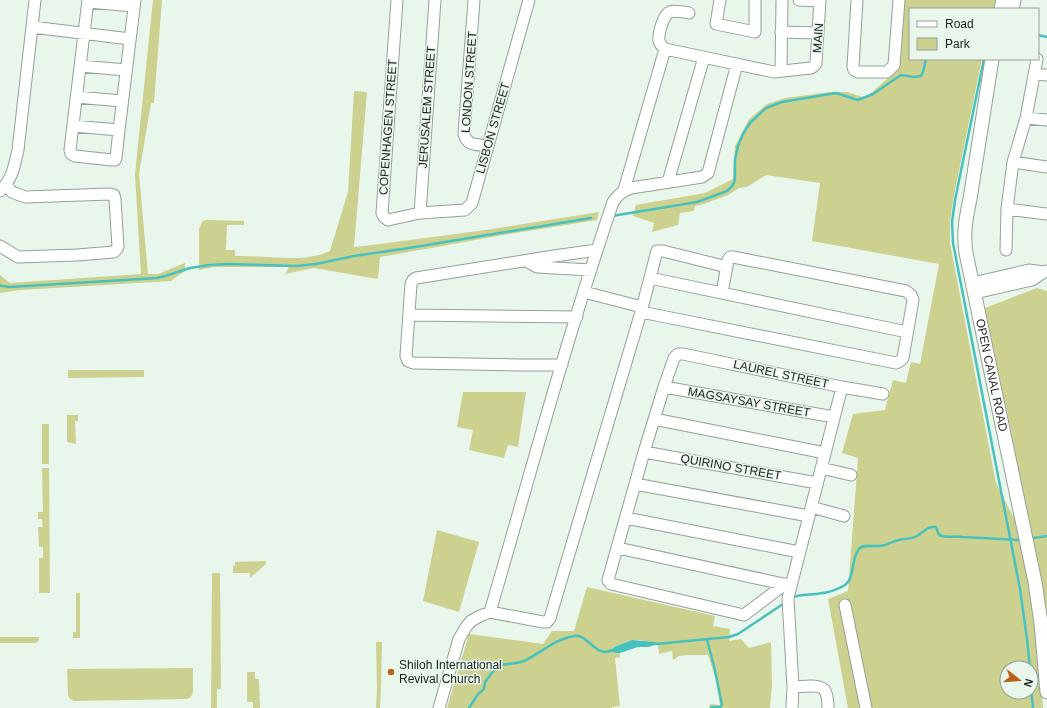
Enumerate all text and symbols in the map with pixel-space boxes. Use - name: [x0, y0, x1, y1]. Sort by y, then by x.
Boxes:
- legend: [909, 8, 1039, 60]
- text: Road: [945, 17, 974, 31]
- street label: MAIN: [810, 23, 826, 53]
- street label: LONDON STREET: [458, 30, 480, 133]
- text: Park: [945, 37, 971, 51]
- street label: JERUSALEM STREET: [416, 45, 438, 169]
- street label: COPENHAGEN STREET: [376, 58, 400, 195]
- street label: LISBON STREET: [473, 80, 513, 175]
- street label: OPEN CANAL ROAD: [973, 317, 1010, 433]
- street label: LAUREL STREET: [732, 357, 831, 391]
- street label: MAGSAYSAY STREET: [687, 384, 812, 420]
- street label: QUIRINO STREET: [680, 451, 783, 483]
- place label: Shiloh International Revival Church: [399, 658, 502, 686]
- north arrow: [999, 660, 1039, 700]
- marker: Shiloh International Revival Church: [386, 667, 396, 677]
- text: N: [1022, 677, 1035, 689]

